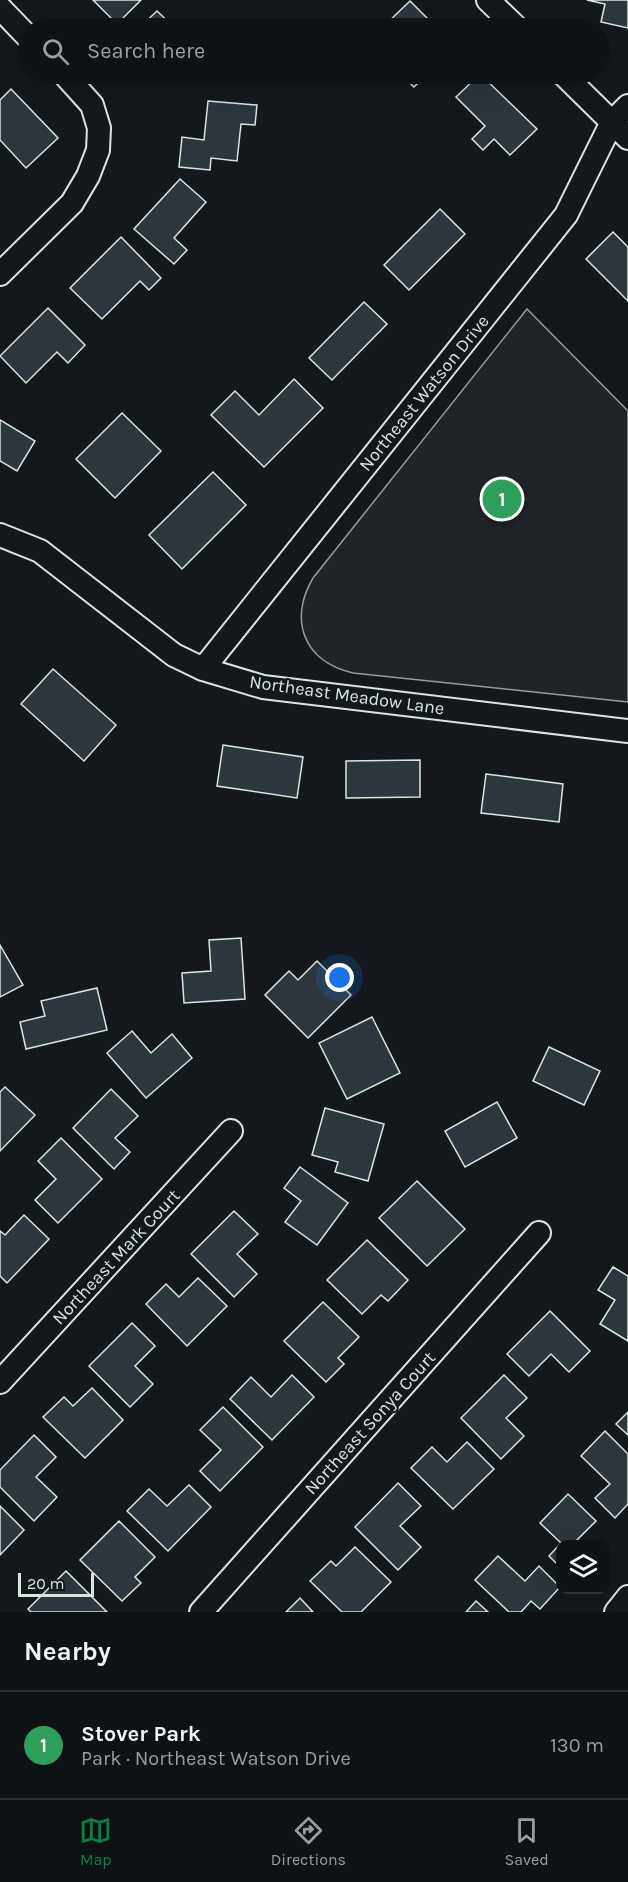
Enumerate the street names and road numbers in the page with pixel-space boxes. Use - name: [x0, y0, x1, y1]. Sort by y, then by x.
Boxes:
- street label: Northeast Watson Drive: [354, 310, 494, 476]
- street label: Northeast Meadow Lane: [248, 670, 446, 720]
- street label: Northeast Mark Court: [48, 1185, 185, 1329]
- street label: Northeast Sonya Court: [300, 1347, 440, 1499]

